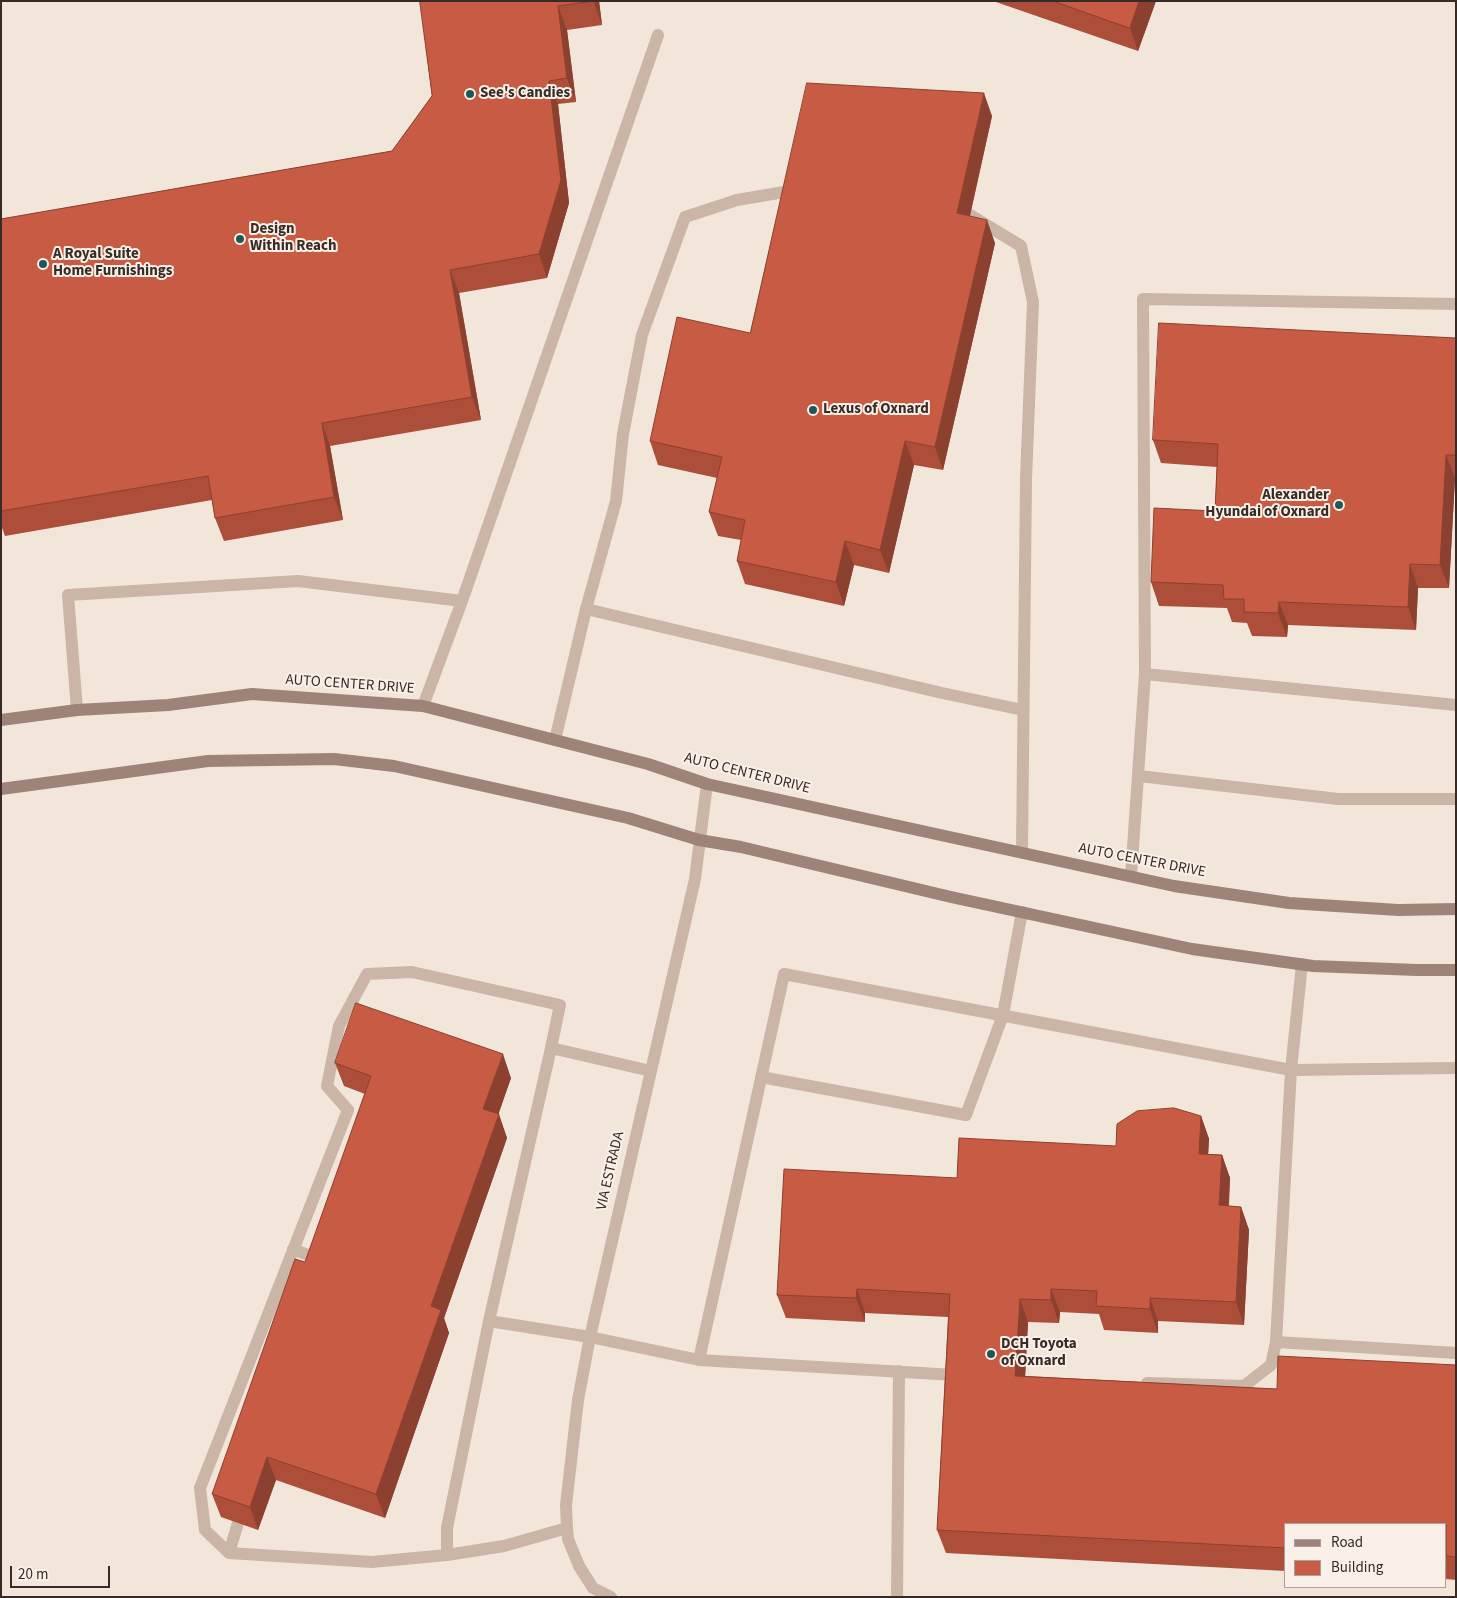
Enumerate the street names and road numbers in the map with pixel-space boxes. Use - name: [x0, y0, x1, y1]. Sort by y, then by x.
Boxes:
- street label: AUTO CENTER DRIVE: [285, 672, 415, 698]
- street label: AUTO CENTER DRIVE: [682, 750, 812, 798]
- street label: AUTO CENTER DRIVE: [1077, 840, 1207, 882]
- street label: VIA ESTRADA: [593, 1130, 629, 1212]

